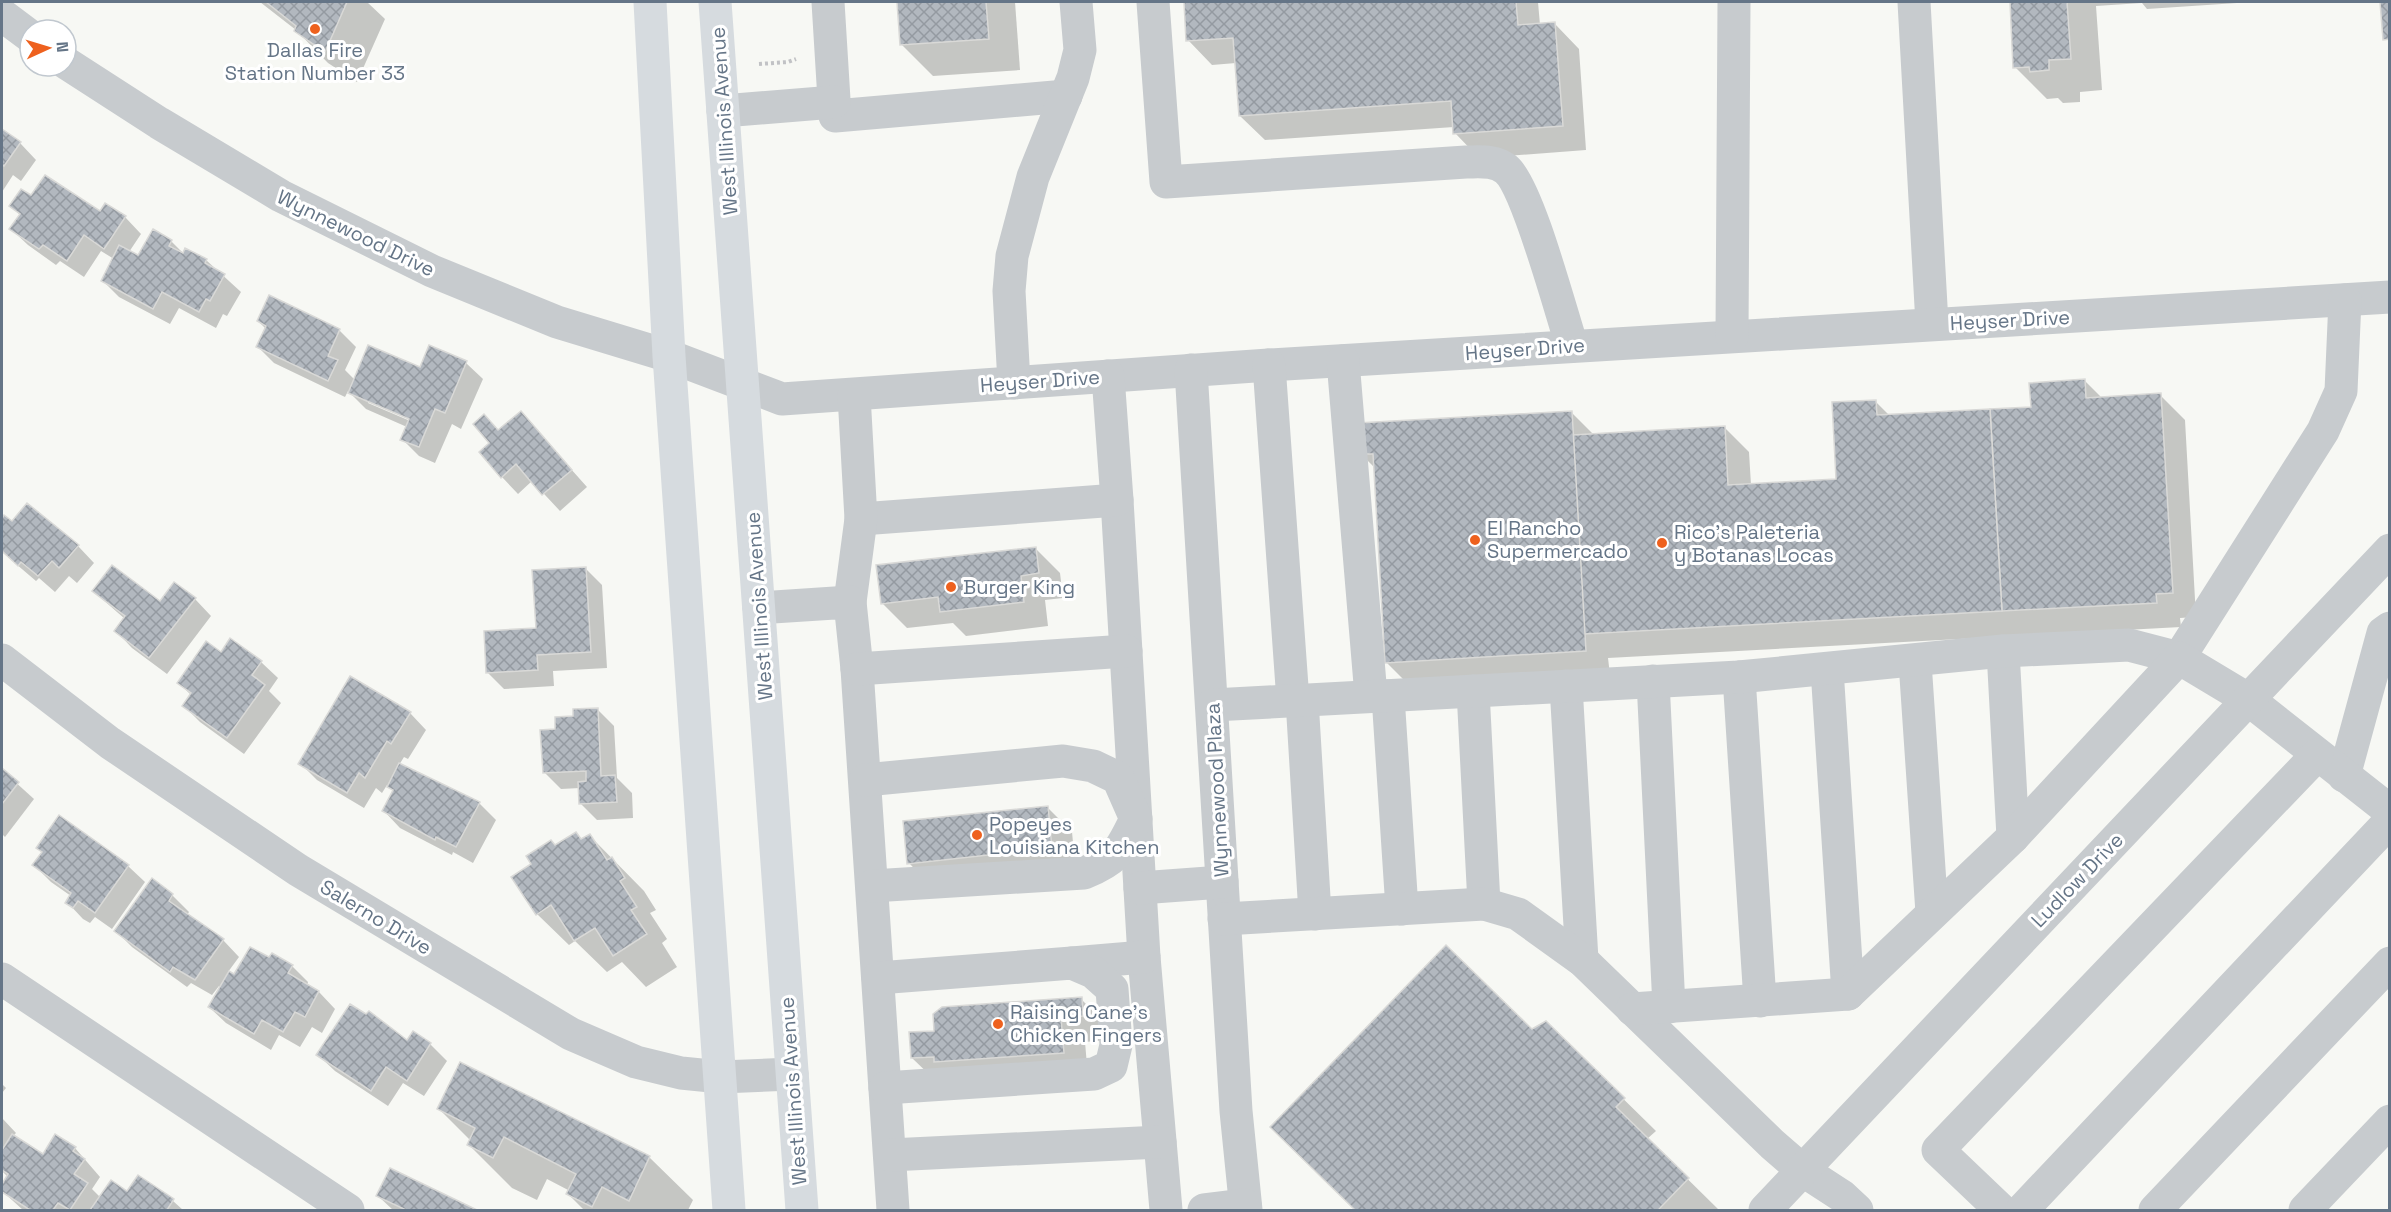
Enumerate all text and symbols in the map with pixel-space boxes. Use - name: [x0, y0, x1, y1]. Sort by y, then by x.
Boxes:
- north arrow: [18, 18, 78, 78]
- marker: Dallas Fire Station Number 33: [308, 22, 322, 36]
- street label: West Illinois Avenue: [704, 26, 744, 216]
- place label: Dallas Fire Station Number 33: [225, 37, 405, 86]
- text: N: [52, 41, 73, 53]
- street label: Wynnewood Drive: [273, 184, 439, 282]
- street label: Heyser Drive: [1949, 304, 2071, 336]
- street label: Heyser Drive: [1464, 332, 1586, 366]
- street label: Heyser Drive: [979, 364, 1101, 398]
- street label: West Illinois Avenue: [739, 511, 779, 701]
- place label: El Rancho Supermercado: [1487, 515, 1628, 564]
- place label: Rico's Paleteria y Botanas Locas: [1674, 519, 1834, 568]
- marker: El Rancho Supermercado: [1468, 533, 1482, 547]
- marker: Rico's Paleteria y Botanas Locas: [1655, 536, 1669, 550]
- place label: Burger King: [963, 574, 1075, 600]
- marker: Burger King: [944, 580, 958, 594]
- street label: Wynnewood Plaza: [1199, 702, 1235, 878]
- place label: Popeyes Louisiana Kitchen: [989, 811, 1159, 860]
- street label: Ludlow Drive: [2025, 827, 2129, 933]
- marker: Popeyes Louisiana Kitchen: [970, 828, 984, 842]
- street label: Salerno Drive: [315, 873, 437, 961]
- street label: West Illinois Avenue: [773, 996, 813, 1186]
- place label: Raising Cane's Chicken Fingers: [1010, 999, 1162, 1048]
- marker: Raising Cane's Chicken Fingers: [991, 1017, 1005, 1031]

